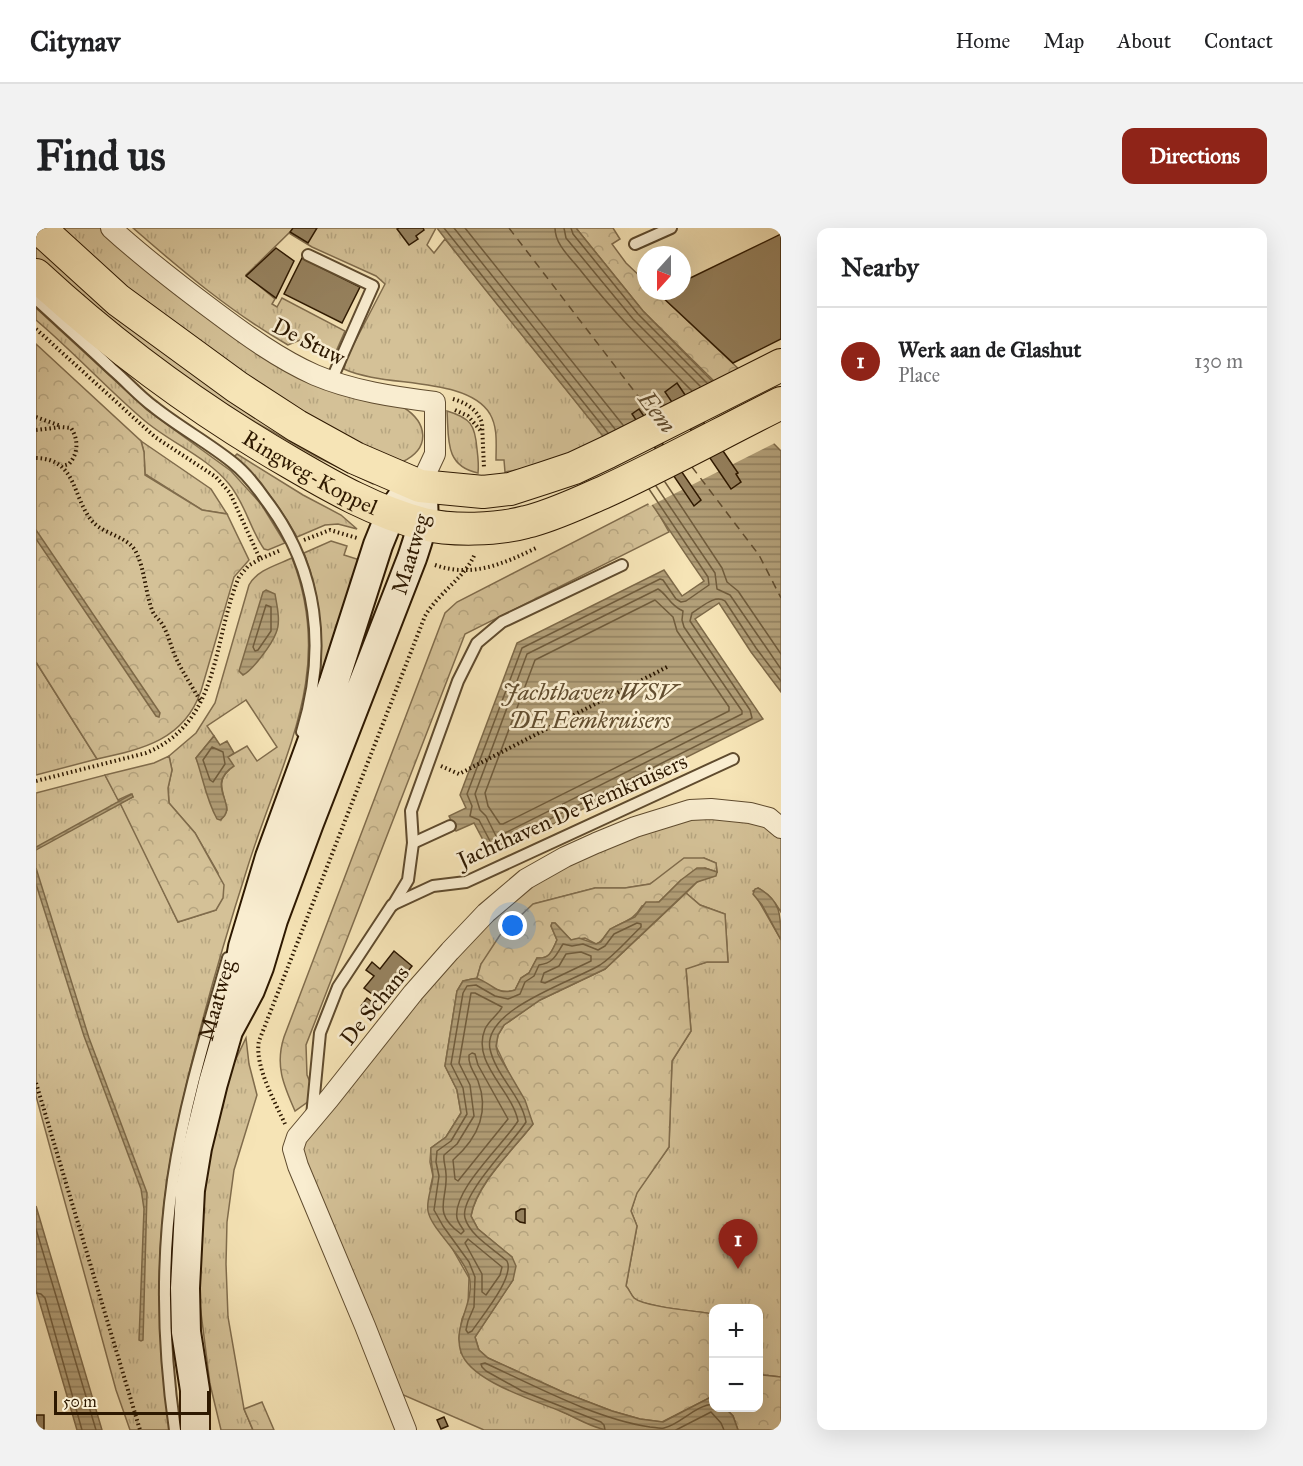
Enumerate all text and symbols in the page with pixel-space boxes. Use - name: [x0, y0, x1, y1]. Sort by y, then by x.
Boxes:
- text: Citynav: [30, 24, 120, 59]
- text: Home: [955, 28, 1010, 54]
- text: Map: [1043, 28, 1084, 54]
- text: About: [1117, 28, 1171, 54]
- text: Contact: [1204, 28, 1273, 54]
- button: Directions: [1122, 128, 1267, 184]
- text: Find us: [36, 130, 166, 182]
- north arrow: [637, 246, 691, 300]
- text: Nearby: [841, 251, 919, 283]
- street label: De Stuw: [268, 312, 350, 371]
- text: Werk aan de Glashut: [898, 336, 1081, 363]
- text: 1: [857, 349, 864, 373]
- text: 130 m: [1194, 349, 1243, 373]
- text: Place: [898, 363, 940, 387]
- water label: Eem: [631, 384, 683, 439]
- street label: Ringweg-Koppel: [238, 424, 382, 521]
- street label: Maatweg: [385, 510, 436, 598]
- water label: Jachthaven WSV DE Eemkruisers: [500, 677, 682, 735]
- street label: Jachthaven De Eemkruisers: [451, 748, 691, 874]
- your location: [498, 911, 527, 940]
- street label: Maatweg: [192, 956, 241, 1044]
- street label: De Schans: [334, 960, 415, 1051]
- pin: 1: [718, 1220, 758, 1269]
- map controls: [709, 1304, 763, 1412]
- button: +: [709, 1304, 763, 1358]
- button: −: [709, 1358, 763, 1412]
- scale bar: [54, 1388, 210, 1416]
- text: 50 m: [63, 1392, 97, 1411]

